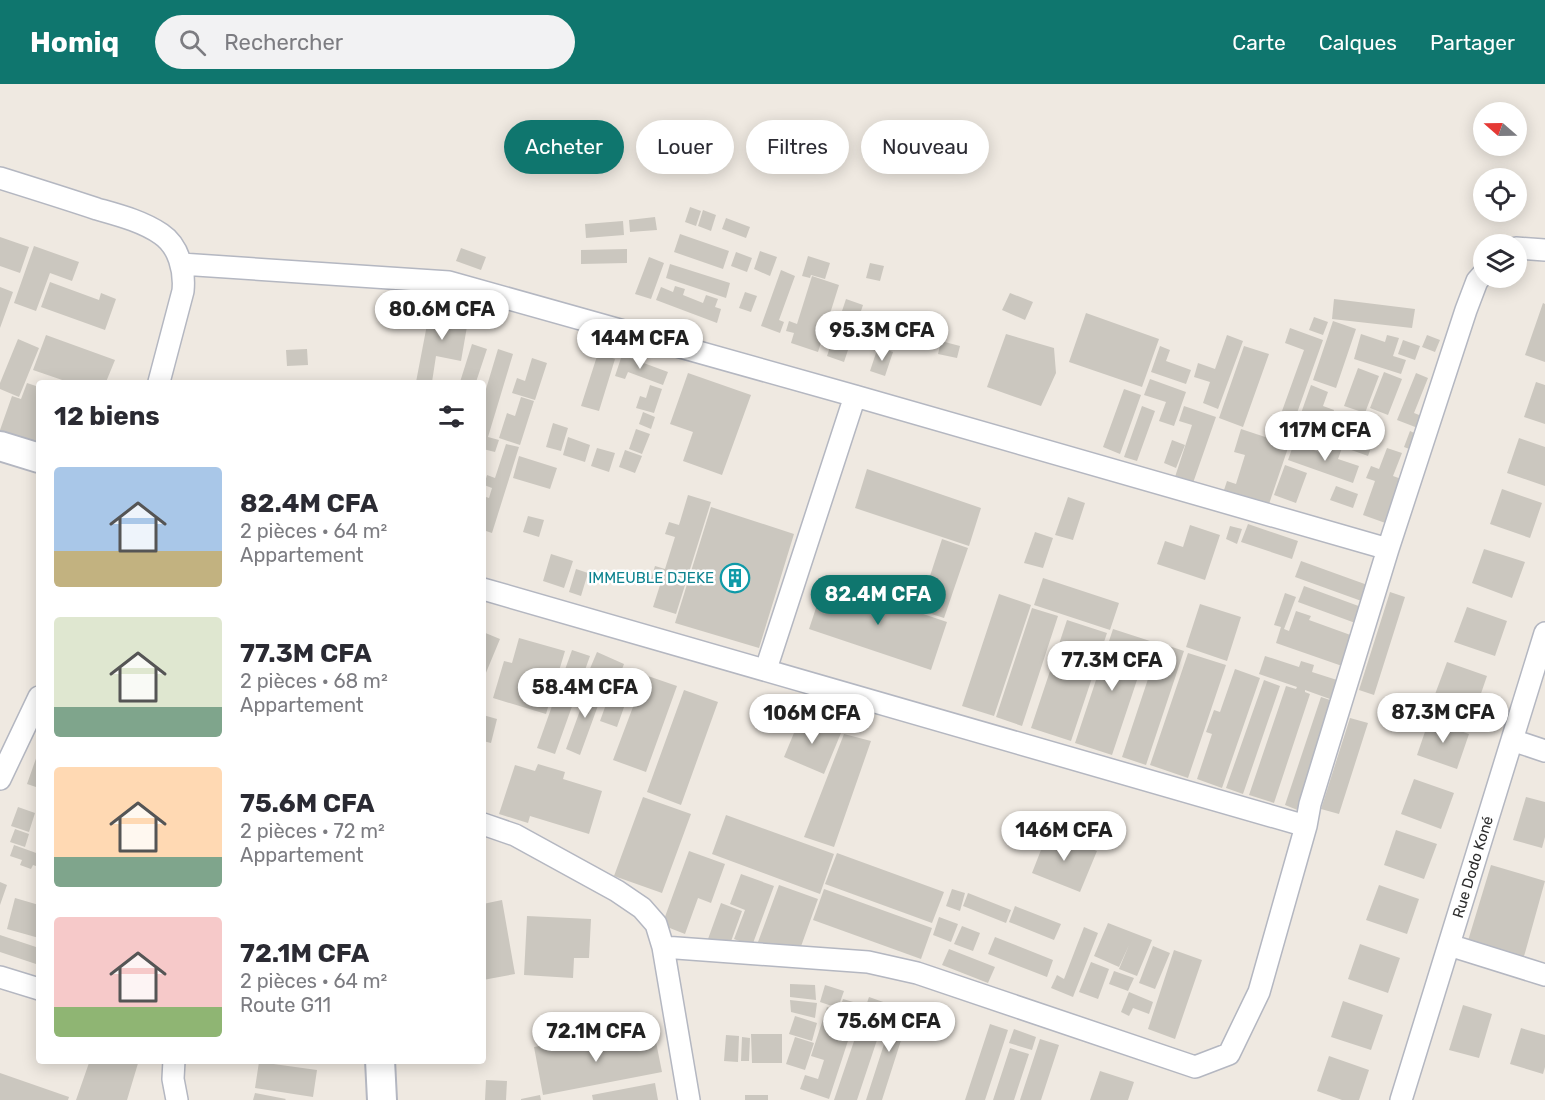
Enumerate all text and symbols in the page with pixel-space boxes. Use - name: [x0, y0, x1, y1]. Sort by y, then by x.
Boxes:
- search box: [155, 15, 575, 69]
- text: Homiq: [30, 26, 119, 59]
- icon: search: [176, 26, 209, 59]
- text: Rechercher: [224, 29, 343, 56]
- text: Carte: [1232, 30, 1286, 55]
- text: Calques: [1319, 30, 1397, 55]
- text: Partager: [1430, 30, 1515, 55]
- north arrow: [1473, 102, 1527, 156]
- map controls: [1473, 102, 1527, 288]
- chip: Acheter: [504, 120, 624, 174]
- chip: Louer: [636, 120, 734, 174]
- chip: Filtres: [746, 120, 849, 174]
- chip: Nouveau: [861, 120, 989, 174]
- button: locate: [1473, 168, 1527, 222]
- button: layers: [1473, 234, 1527, 288]
- pin: 80.6M CFA: [373, 290, 511, 341]
- text: 80.6M CFA: [389, 297, 495, 321]
- pin: 95.3M CFA: [813, 311, 951, 362]
- text: 95.3M CFA: [829, 318, 935, 342]
- pin: 144M CFA: [578, 319, 702, 370]
- text: 144M CFA: [591, 326, 689, 350]
- icon: filters: [435, 400, 468, 433]
- text: 12 biens: [54, 401, 160, 432]
- pin: 117M CFA: [1263, 411, 1387, 462]
- text: 117M CFA: [1279, 418, 1371, 442]
- text: 82.4M CFA: [240, 488, 378, 519]
- icon: home: [102, 491, 174, 563]
- text: 2 pièces · 64 m²: [240, 519, 387, 543]
- text: Appartement: [240, 543, 364, 567]
- building icon: IMMEUBLE DJEKE: [719, 562, 751, 594]
- place label: IMMEUBLE DJEKE: [588, 569, 714, 587]
- pin: 82.4M CFA: [809, 575, 947, 626]
- text: 82.4M CFA: [825, 582, 931, 606]
- text: 77.3M CFA: [240, 638, 372, 669]
- icon: home: [102, 641, 174, 713]
- pin: 77.3M CFA: [1043, 641, 1181, 692]
- text: 77.3M CFA: [1061, 648, 1163, 672]
- pin: 58.4M CFA: [516, 668, 654, 719]
- text: 2 pièces · 68 m²: [240, 669, 388, 693]
- text: 58.4M CFA: [532, 675, 638, 699]
- text: Appartement: [240, 693, 364, 717]
- pin: 87.3M CFA: [1374, 693, 1512, 744]
- pin: 106M CFA: [750, 694, 874, 745]
- text: 87.3M CFA: [1391, 700, 1495, 724]
- text: 106M CFA: [763, 701, 861, 725]
- text: 75.6M CFA: [240, 788, 375, 819]
- icon: home: [102, 791, 174, 863]
- pin: 146M CFA: [1002, 811, 1126, 862]
- street label: Rue Dodo Koné: [1449, 814, 1497, 920]
- text: 146M CFA: [1015, 818, 1113, 842]
- text: 2 pièces · 72 m²: [240, 819, 385, 843]
- text: Appartement: [240, 843, 364, 867]
- text: 72.1M CFA: [240, 938, 369, 969]
- icon: home: [102, 941, 174, 1013]
- text: 2 pièces · 64 m²: [240, 969, 387, 993]
- text: Route G11: [240, 993, 331, 1017]
- pin: 75.6M CFA: [820, 1002, 958, 1053]
- text: 75.6M CFA: [837, 1009, 941, 1033]
- pin: 72.1M CFA: [527, 1012, 665, 1063]
- text: 72.1M CFA: [546, 1019, 646, 1043]

